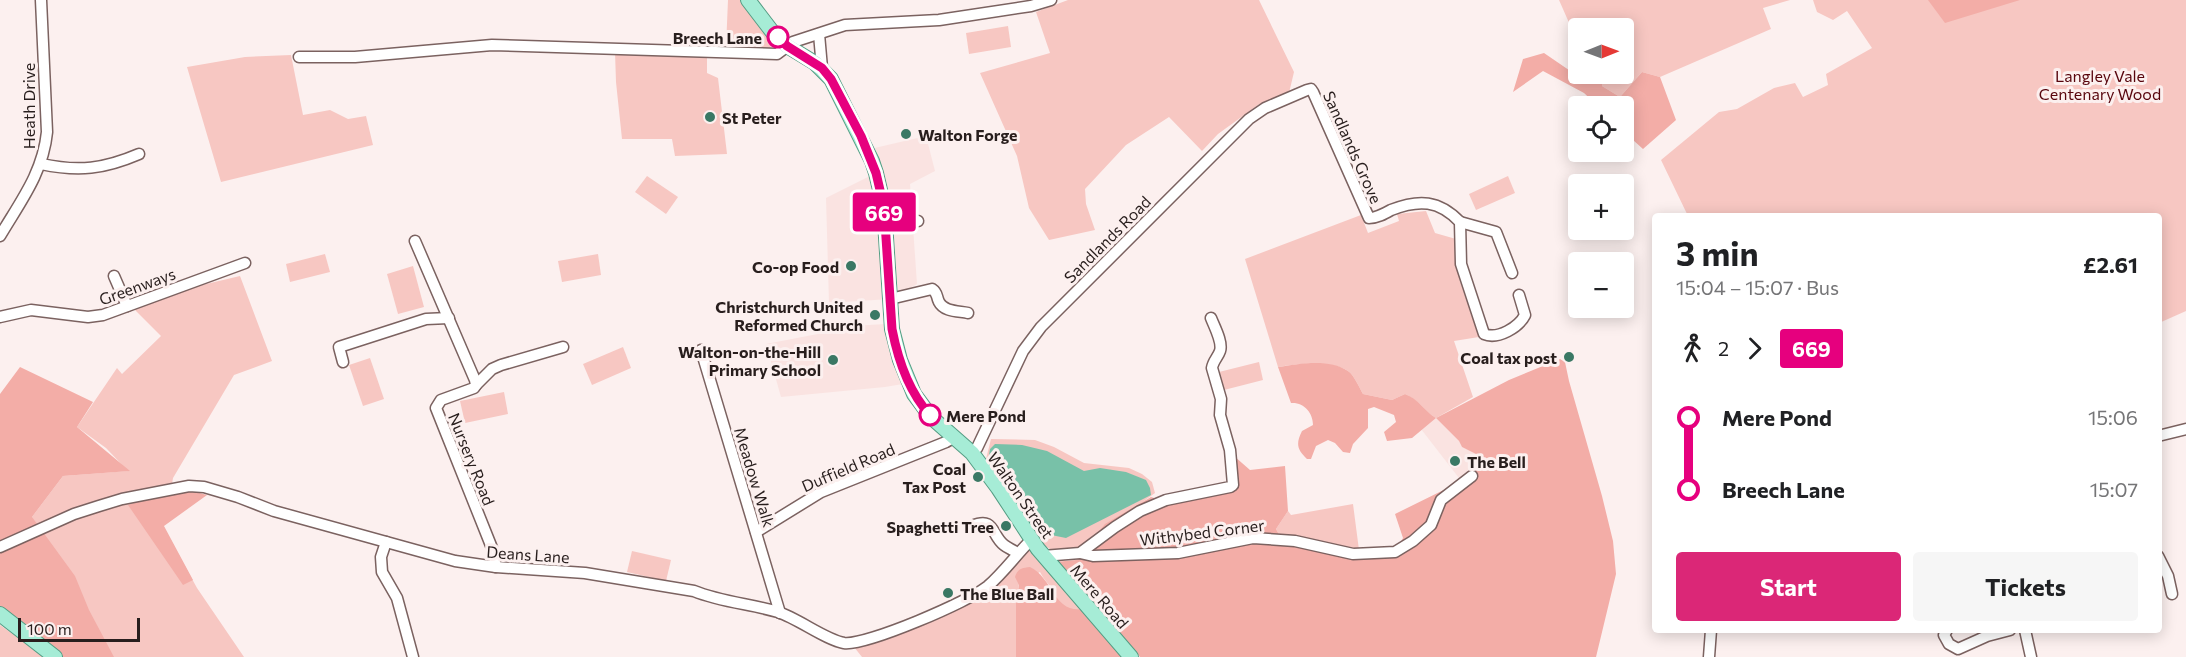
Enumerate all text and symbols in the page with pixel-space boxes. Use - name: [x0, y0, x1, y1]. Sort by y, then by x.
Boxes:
- north arrow: [1568, 18, 1634, 84]
- map controls: [1568, 18, 1634, 318]
- marker: Breech Lane: [767, 26, 789, 48]
- place label: Breech Lane: [673, 28, 762, 47]
- street label: Heath Drive: [19, 63, 38, 149]
- park label: Langley Vale Centenary Wood: [2039, 66, 2161, 103]
- street label: Sandlands Grove: [1320, 88, 1386, 206]
- button: locate: [1568, 96, 1634, 162]
- place label: St Peter: [722, 108, 782, 127]
- marker: St Peter: [703, 110, 717, 124]
- place label: Walton Forge: [918, 125, 1017, 144]
- marker: Walton Forge: [899, 127, 913, 141]
- button: +: [1568, 174, 1634, 240]
- line badge: 669: [850, 192, 918, 232]
- street label: Sandlands Road: [1060, 192, 1154, 286]
- text: 669: [865, 200, 903, 225]
- text: 3 min: [1676, 232, 1759, 273]
- text: £2.61: [2083, 251, 2138, 278]
- button: −: [1568, 252, 1634, 318]
- place label: Co-op Food: [752, 257, 839, 276]
- marker: Co-op Food: [844, 259, 858, 273]
- street label: Greenways: [96, 263, 178, 309]
- text: 15:04 – 15:07 · Bus: [1676, 275, 1839, 299]
- place label: Christchurch United Reformed Church: [715, 297, 863, 334]
- marker: Christchurch United Reformed Church: [868, 308, 882, 322]
- icon: walk: [1676, 332, 1709, 365]
- icon: forward: [1738, 332, 1771, 365]
- text: 2: [1718, 336, 1729, 360]
- text: 669: [1792, 336, 1831, 361]
- place label: Walton-on-the-Hill Primary School: [678, 342, 821, 379]
- place label: Coal tax post: [1460, 348, 1557, 367]
- marker: Coal tax post: [1562, 350, 1576, 364]
- marker: Walton-on-the-Hill Primary School: [826, 353, 840, 367]
- marker: Mere Pond: [919, 404, 941, 426]
- text: Mere Pond: [1722, 404, 1832, 431]
- text: 15:06: [2088, 405, 2138, 429]
- place label: Mere Pond: [946, 406, 1026, 425]
- street label: Nursery Road: [445, 410, 499, 508]
- street label: Meadow Walk: [731, 425, 779, 529]
- street label: Duffield Road: [799, 439, 897, 495]
- street label: Walton Street: [984, 448, 1058, 542]
- place label: The Bell: [1467, 452, 1526, 471]
- marker: The Bell: [1448, 454, 1462, 468]
- place label: Coal Tax Post: [903, 459, 966, 496]
- marker: Coal Tax Post: [971, 470, 985, 484]
- text: Breech Lane: [1722, 476, 1845, 503]
- text: 15:07: [2090, 477, 2138, 501]
- street label: Withybed Corner: [1139, 515, 1266, 549]
- place label: Spaghetti Tree: [886, 517, 994, 536]
- marker: Spaghetti Tree: [999, 519, 1013, 533]
- street label: Deans Lane: [486, 542, 570, 566]
- button: Start: [1676, 552, 1901, 621]
- button: Tickets: [1913, 552, 2138, 621]
- street label: Mere Road: [1067, 560, 1133, 632]
- place label: The Blue Ball: [960, 584, 1054, 603]
- marker: The Blue Ball: [941, 586, 955, 600]
- scale bar: [18, 615, 140, 642]
- text: 100 m: [27, 619, 72, 638]

